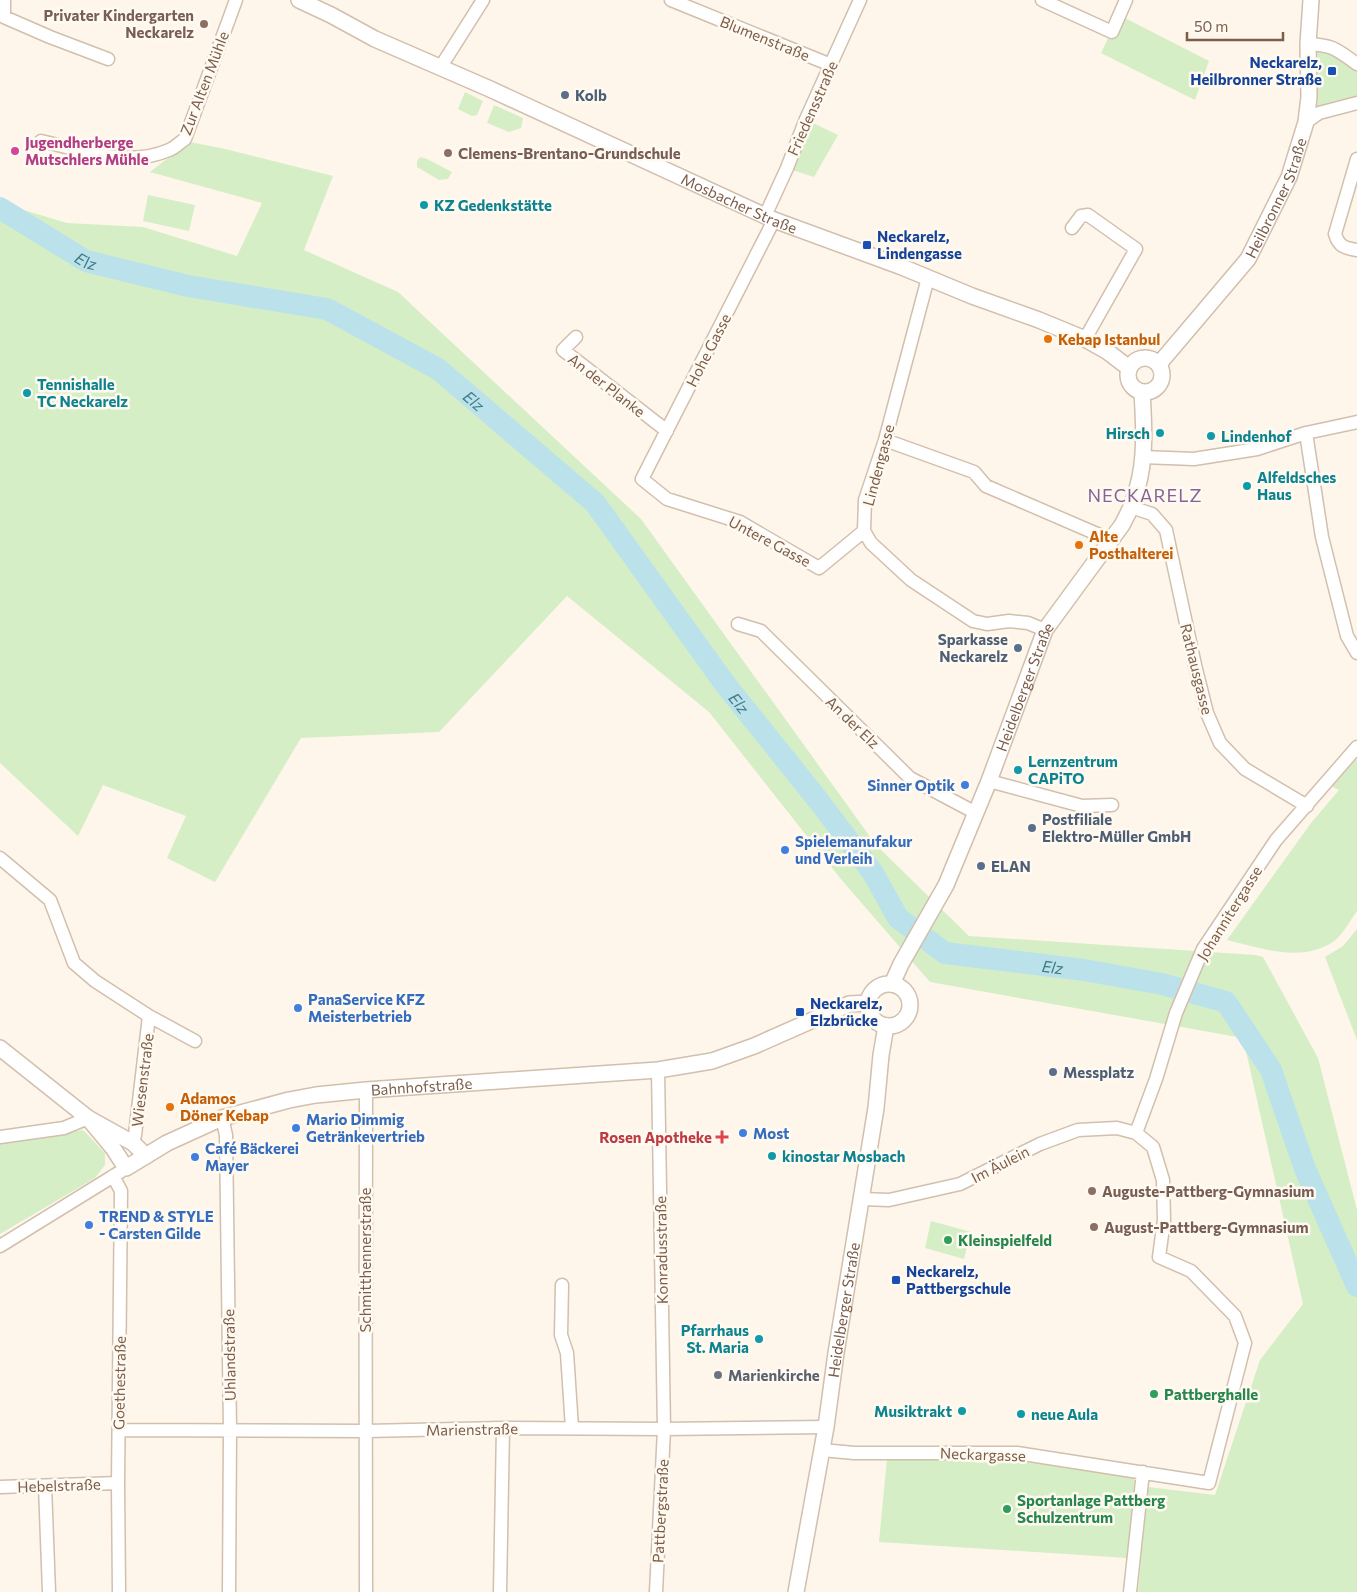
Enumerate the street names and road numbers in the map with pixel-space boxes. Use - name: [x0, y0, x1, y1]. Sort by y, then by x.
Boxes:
- street label: Blumenstraße: [718, 12, 813, 64]
- street label: Zur Alten Mühle: [176, 28, 232, 138]
- street label: Friedensstraße: [783, 58, 841, 158]
- street label: Heilbronner Straße: [1241, 135, 1310, 261]
- street label: Mosbacher Straße: [678, 169, 800, 237]
- street label: Hohe Gasse: [682, 310, 734, 390]
- street label: An der Planke: [565, 349, 649, 421]
- street label: Lindengasse: [858, 422, 898, 508]
- street label: Untere Gasse: [726, 512, 814, 570]
- street label: Heidelberger Straße: [992, 618, 1057, 754]
- street label: Rathausgasse: [1177, 622, 1217, 716]
- street label: An der Elz: [822, 692, 884, 752]
- street label: Johannitergasse: [1193, 862, 1265, 964]
- street label: Wiesenstraße: [127, 1032, 157, 1128]
- street label: Bahnhofstraße: [370, 1074, 473, 1099]
- street label: Im Äulein: [968, 1142, 1032, 1186]
- street label: Schmitthennerstraße: [356, 1187, 374, 1333]
- street label: Konradusstraße: [651, 1196, 671, 1304]
- street label: Heidelberger Straße: [824, 1241, 863, 1379]
- street label: Uhlandstraße: [219, 1309, 239, 1401]
- street label: Goethestraße: [109, 1336, 129, 1430]
- street label: Marienstraße: [426, 1419, 518, 1439]
- street label: Neckargasse: [940, 1444, 1026, 1464]
- street label: Pattbergstraße: [648, 1458, 672, 1563]
- street label: Hebelstraße: [17, 1475, 101, 1495]

